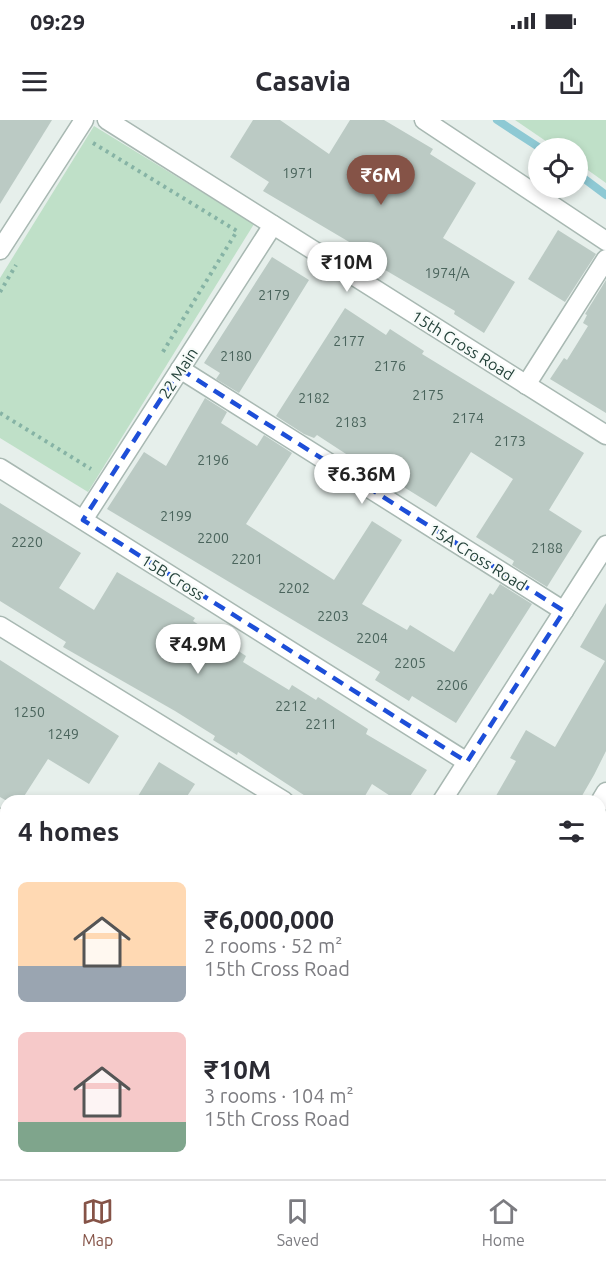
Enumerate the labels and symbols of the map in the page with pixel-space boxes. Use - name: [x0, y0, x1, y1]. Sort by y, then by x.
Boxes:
- pin: ₹6M: [352, 155, 410, 206]
- house number: 1971: [282, 165, 314, 181]
- pin: ₹10M: [311, 242, 383, 293]
- house number: 1974/A: [424, 265, 470, 281]
- house number: 2179: [258, 287, 290, 303]
- street label: 15th Cross Road: [409, 306, 517, 384]
- house number: 2177: [333, 333, 365, 349]
- street label: 22 Main: [155, 344, 201, 402]
- house number: 2180: [220, 348, 252, 364]
- house number: 2176: [374, 358, 406, 374]
- house number: 2175: [412, 387, 444, 403]
- house number: 2182: [298, 390, 330, 406]
- house number: 2174: [452, 410, 484, 426]
- house number: 2183: [335, 414, 367, 430]
- house number: 2173: [494, 433, 526, 449]
- house number: 2196: [197, 452, 229, 468]
- pin: ₹6.36M: [313, 454, 411, 505]
- house number: 2199: [160, 508, 192, 524]
- street label: 15A Cross Road: [426, 520, 530, 594]
- house number: 2200: [197, 530, 229, 546]
- house number: 2220: [11, 534, 43, 550]
- house number: 2188: [531, 540, 563, 556]
- street label: 15B Cross: [138, 551, 208, 603]
- house number: 2201: [231, 551, 263, 567]
- house number: 2202: [278, 580, 310, 596]
- house number: 2203: [317, 608, 349, 624]
- pin: ₹4.9M: [156, 624, 240, 675]
- house number: 2204: [356, 630, 388, 646]
- house number: 2205: [394, 655, 426, 671]
- house number: 2206: [436, 677, 468, 693]
- house number: 2212: [275, 698, 307, 714]
- house number: 1250: [13, 704, 45, 720]
- house number: 2211: [305, 716, 337, 732]
- house number: 1249: [47, 726, 79, 742]

